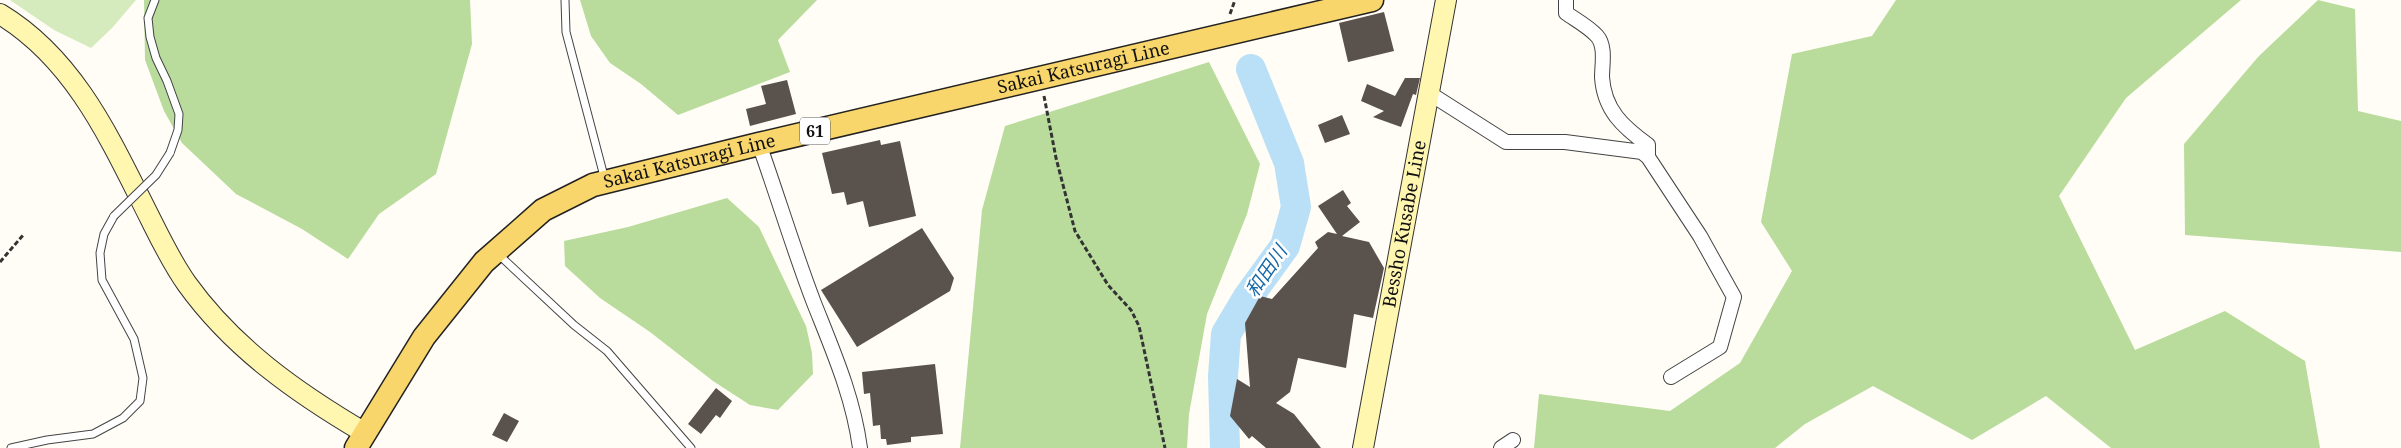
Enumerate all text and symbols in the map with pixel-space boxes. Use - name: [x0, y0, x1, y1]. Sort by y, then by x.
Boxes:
- street label: Sakai Katsuragi Line: [995, 35, 1172, 99]
- road number: 61: [800, 118, 830, 144]
- street label: Sakai Katsuragi Line: [601, 128, 778, 193]
- street label: Bessho Kusabe Line: [1376, 138, 1431, 309]
- water label: 和田川: [1239, 238, 1294, 302]

